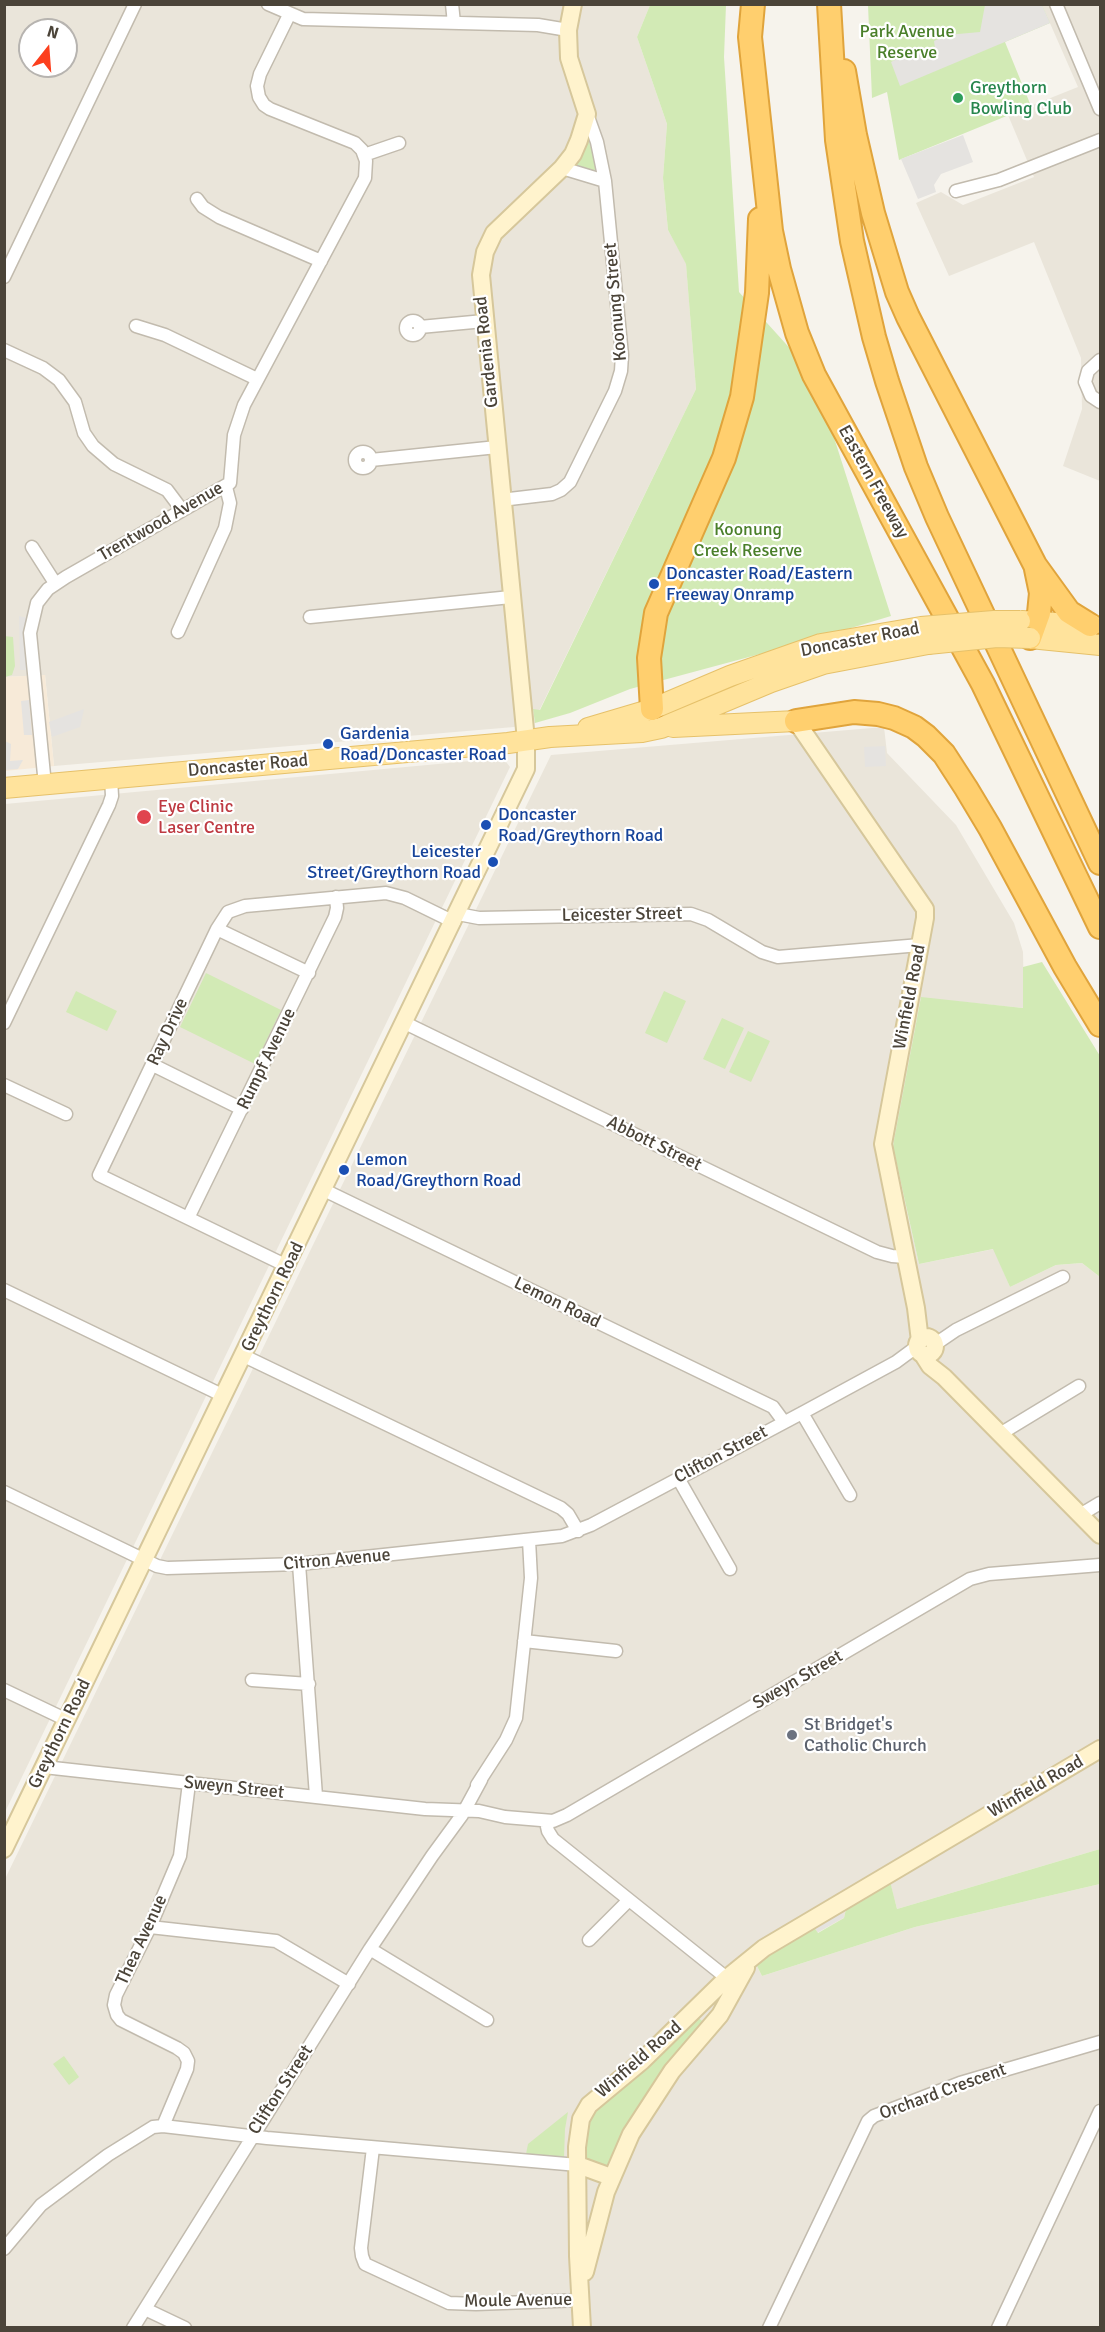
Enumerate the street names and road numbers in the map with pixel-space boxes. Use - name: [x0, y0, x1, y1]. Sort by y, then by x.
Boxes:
- street label: Koonung Street: [600, 242, 632, 362]
- street label: Gardenia Road: [470, 295, 504, 409]
- street label: Eastern Freeway: [833, 422, 913, 542]
- street label: Trentwood Avenue: [95, 477, 227, 567]
- street label: Doncaster Road: [799, 618, 921, 662]
- street label: Doncaster Road: [187, 750, 309, 782]
- street label: Leicester Street: [561, 903, 683, 927]
- street label: Winfield Road: [889, 943, 931, 1051]
- street label: Ray Drive: [143, 995, 193, 1069]
- street label: Rumpf Avenue: [233, 1005, 301, 1113]
- street label: Abbott Street: [603, 1112, 705, 1176]
- street label: Greythorn Road: [237, 1238, 309, 1356]
- street label: Lemon Road: [510, 1273, 604, 1333]
- street label: Clifton Street: [671, 1421, 771, 1489]
- street label: Citron Avenue: [282, 1545, 392, 1575]
- street label: Sweyn Street: [749, 1646, 847, 1714]
- street label: Greythorn Road: [24, 1675, 96, 1793]
- street label: Winfield Road: [984, 1751, 1088, 1823]
- street label: Sweyn Street: [183, 1772, 285, 1804]
- street label: Thea Avenue: [112, 1891, 172, 1989]
- street label: Winfield Road: [592, 2017, 686, 2103]
- street label: Clifton Street: [244, 2041, 318, 2139]
- street label: Orchard Crescent: [877, 2059, 1009, 2125]
- street label: Moule Avenue: [464, 2289, 572, 2313]

